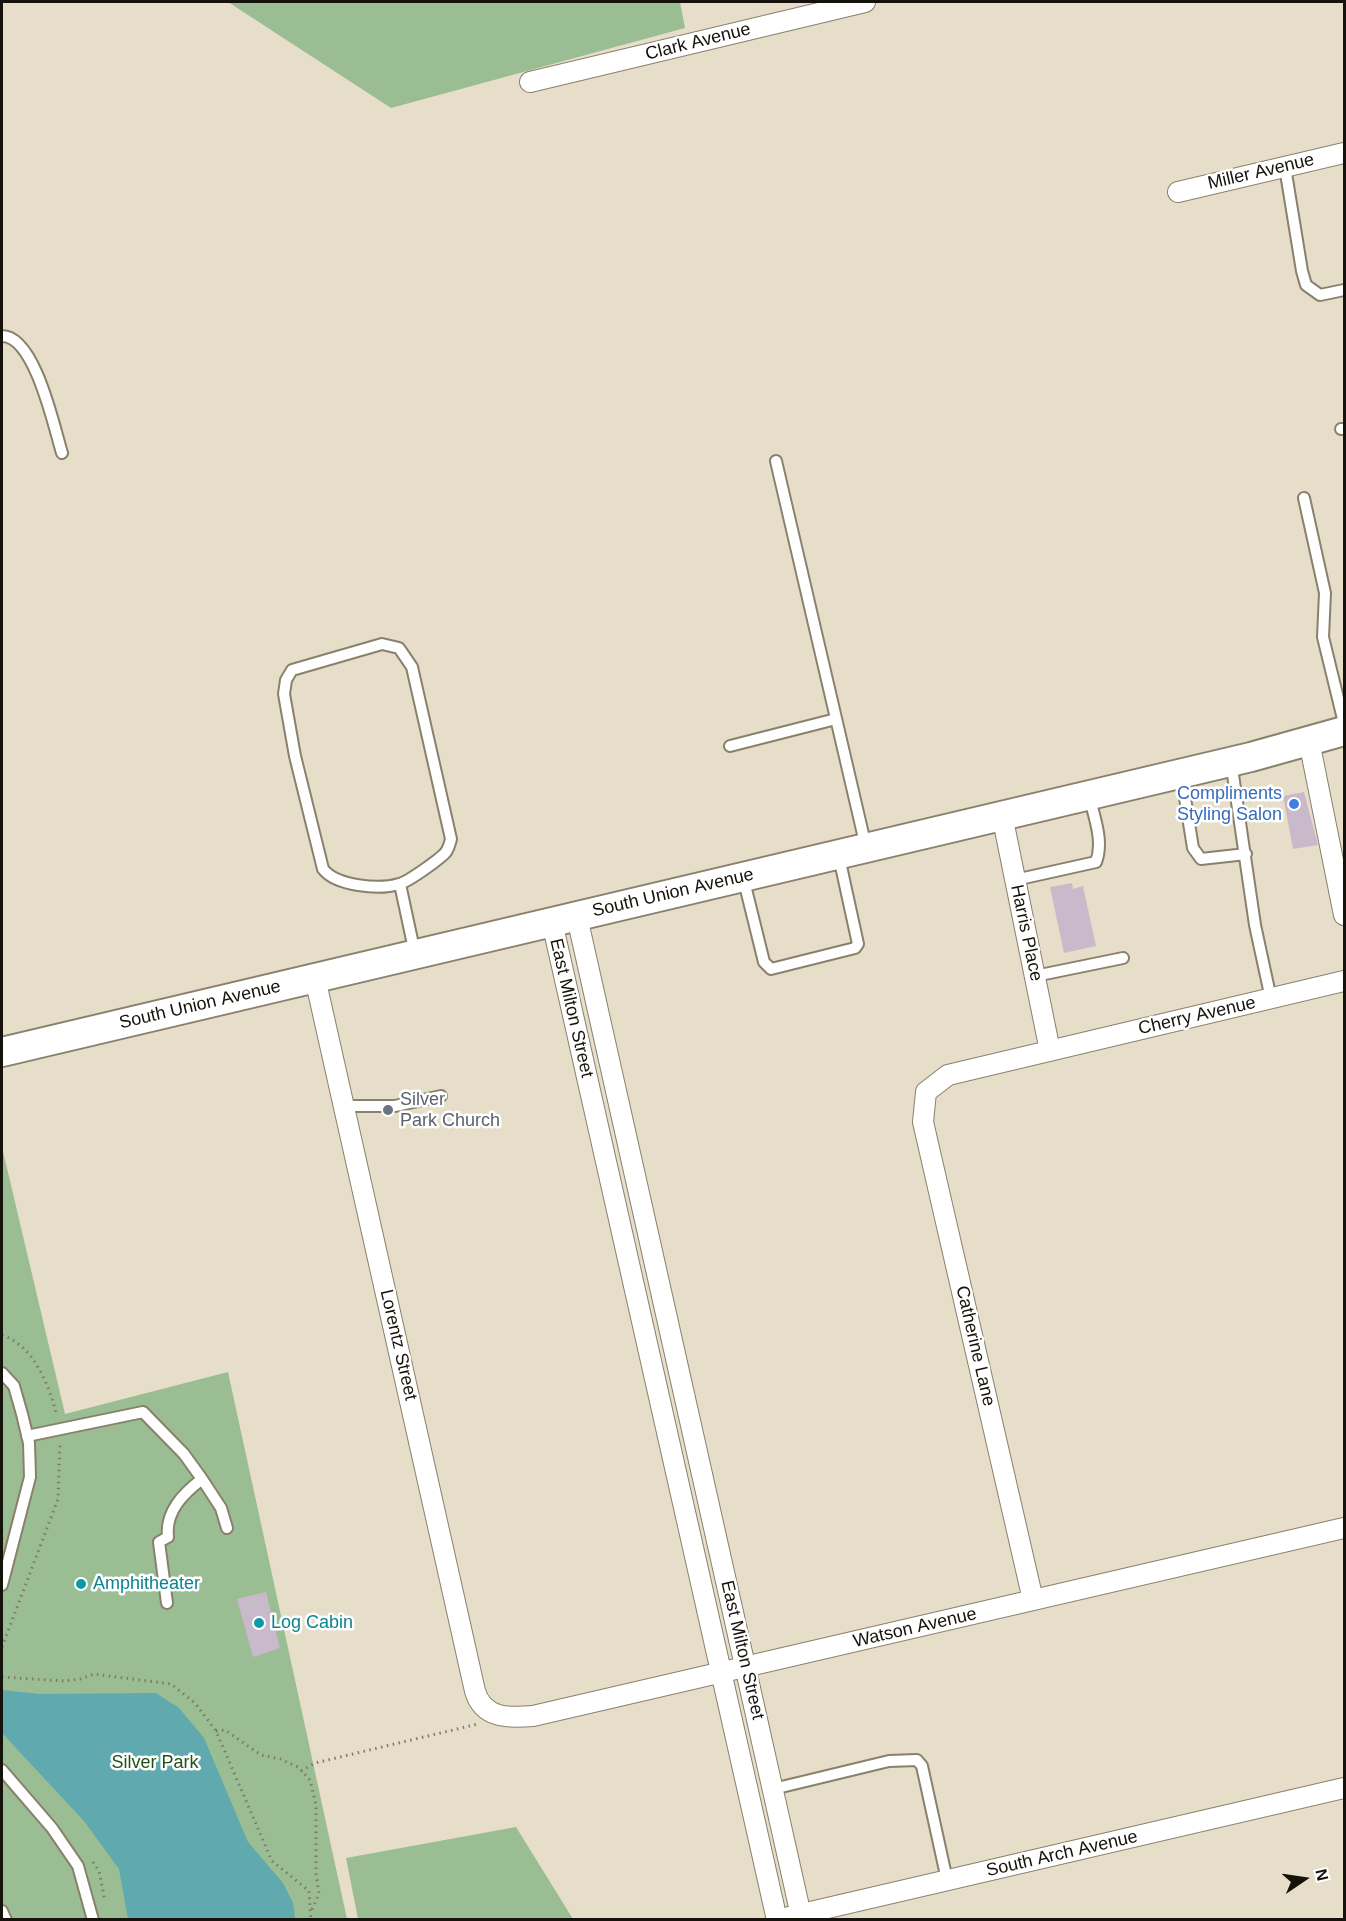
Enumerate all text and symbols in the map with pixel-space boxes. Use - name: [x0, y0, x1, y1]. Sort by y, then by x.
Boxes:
- street label: Clark Avenue: [643, 18, 753, 66]
- street label: Miller Avenue: [1206, 149, 1316, 195]
- place label: Compliments Styling Salon: [1177, 783, 1282, 826]
- marker: Compliments Styling Salon: [1287, 797, 1301, 811]
- street label: South Union Avenue: [590, 864, 756, 922]
- street label: Harris Place: [1005, 883, 1047, 983]
- street label: East Milton Street: [544, 936, 598, 1080]
- street label: South Union Avenue: [117, 976, 283, 1034]
- street label: Cherry Avenue: [1136, 992, 1258, 1040]
- place label: Silver Park Church: [400, 1089, 500, 1132]
- marker: Silver Park Church: [381, 1103, 395, 1117]
- street label: Catherine Lane: [951, 1284, 999, 1408]
- street label: Lorentz Street: [375, 1287, 421, 1403]
- place label: Amphitheater: [93, 1573, 200, 1595]
- marker: Amphitheater: [74, 1577, 88, 1591]
- street label: East Milton Street: [715, 1578, 769, 1722]
- street label: Watson Avenue: [851, 1603, 979, 1653]
- place label: Log Cabin: [271, 1612, 353, 1634]
- marker: Log Cabin: [252, 1616, 266, 1630]
- park label: Silver Park: [111, 1752, 199, 1774]
- street label: South Arch Avenue: [984, 1826, 1140, 1882]
- north arrow: [1274, 1849, 1334, 1909]
- text: N: [1312, 1867, 1332, 1882]

